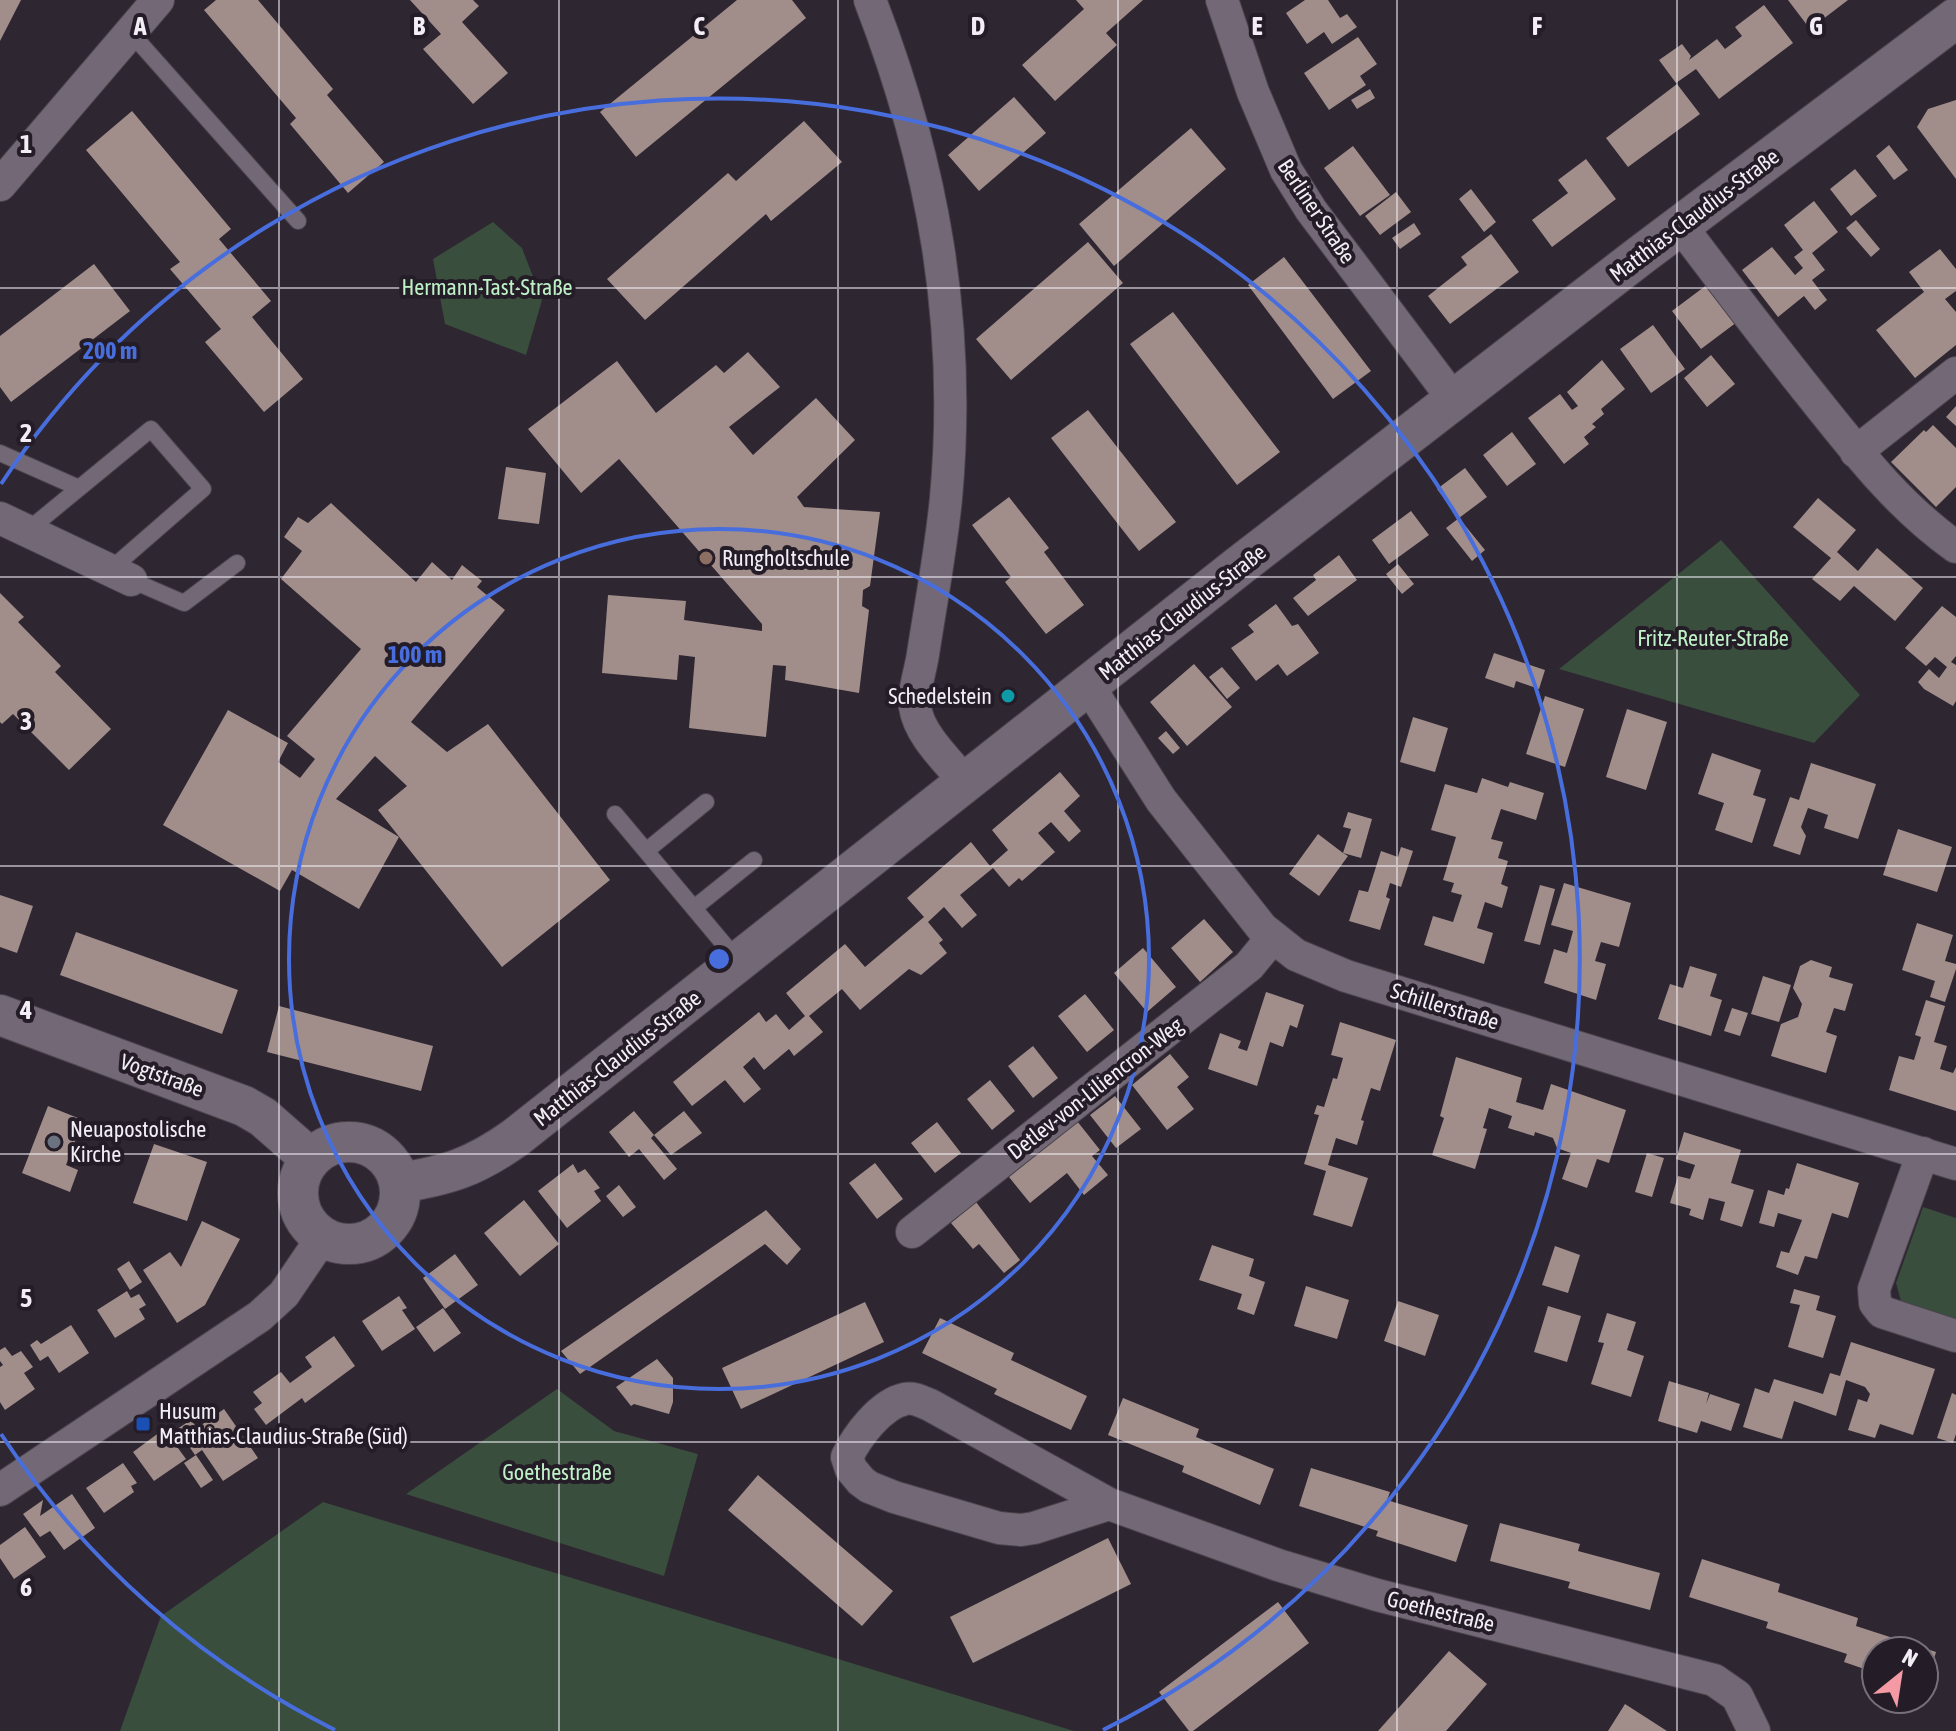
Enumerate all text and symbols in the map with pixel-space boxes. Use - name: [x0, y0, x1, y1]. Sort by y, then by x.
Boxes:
- text: A: [133, 11, 147, 41]
- text: B: [413, 11, 426, 41]
- text: C: [693, 11, 705, 41]
- text: D: [971, 11, 985, 41]
- text: E: [1251, 11, 1263, 41]
- text: F: [1532, 11, 1543, 41]
- text: G: [1809, 11, 1823, 41]
- text: 1: [20, 129, 32, 159]
- street label: Matthias-Claudius-Straße: [1604, 143, 1784, 287]
- street label: Berliner Straße: [1273, 154, 1361, 268]
- park label: Hermann-Tast-Straße: [401, 274, 573, 300]
- text: 200 m: [83, 337, 137, 364]
- text: 2: [20, 418, 32, 448]
- street label: Matthias-Claudius-Straße: [1093, 539, 1271, 685]
- place label: Rungholtschule: [722, 545, 850, 571]
- marker: Rungholtschule: [697, 549, 715, 567]
- park label: Fritz-Reuter-Straße: [1637, 625, 1789, 651]
- text: 100 m: [388, 641, 442, 668]
- place label: Schedelstein: [888, 683, 992, 709]
- marker: Schedelstein: [999, 687, 1017, 705]
- text: 3: [20, 706, 32, 736]
- centre of rings: [705, 945, 733, 973]
- street label: Schillerstraße: [1388, 977, 1502, 1035]
- street label: Matthias-Claudius-Straße: [528, 985, 706, 1131]
- text: 4: [19, 995, 32, 1025]
- street label: Detlev-von-Liliencron-Weg: [1002, 1011, 1188, 1164]
- street label: Vogtstraße: [117, 1048, 207, 1102]
- place label: Neuapostolische Kirche: [70, 1116, 206, 1167]
- marker: Neuapostolische Kirche: [45, 1133, 63, 1151]
- text: 5: [20, 1283, 32, 1313]
- place label: Husum Matthias-Claudius-Straße (Süd): [159, 1398, 408, 1449]
- marker: Husum Matthias-Claudius-Straße (Süd): [134, 1415, 152, 1433]
- park label: Goethestraße: [502, 1459, 612, 1485]
- text: 6: [20, 1572, 32, 1602]
- street label: Goethestraße: [1385, 1585, 1497, 1637]
- north arrow: [1860, 1635, 1940, 1715]
- text: N: [1898, 1643, 1922, 1672]

